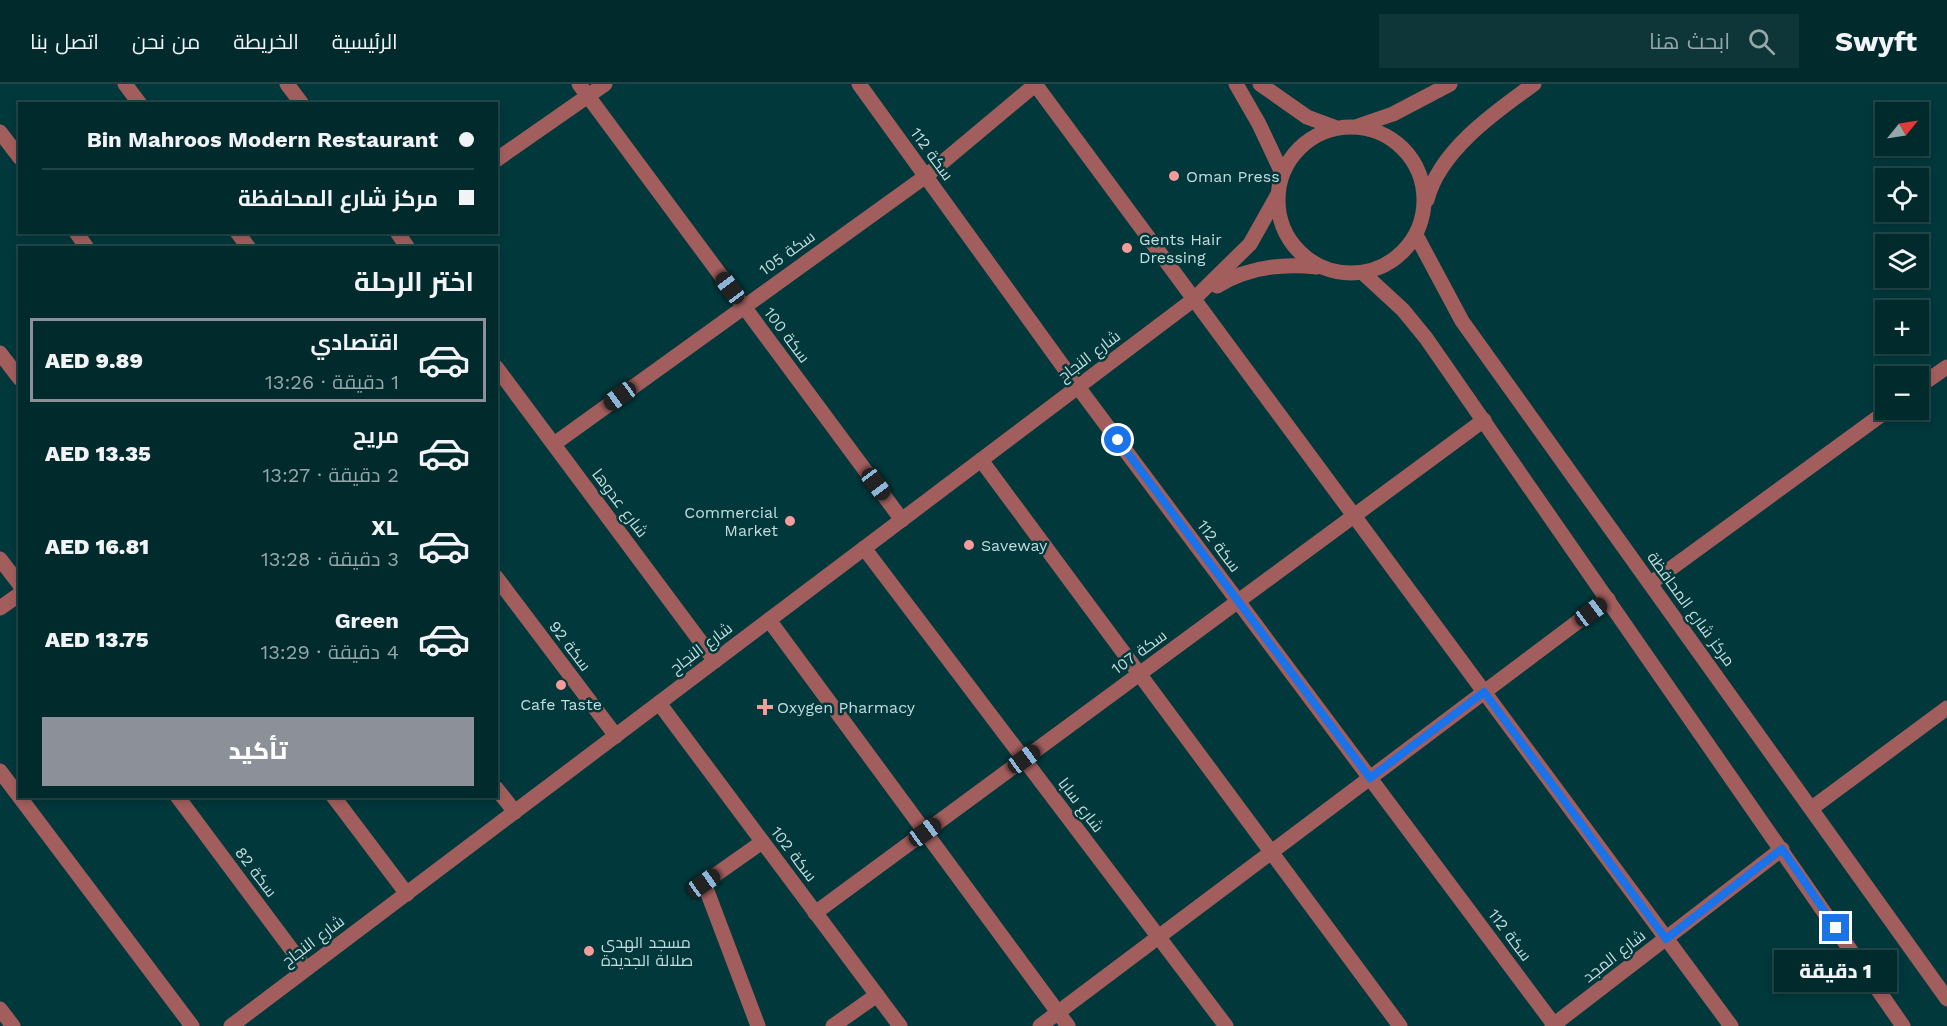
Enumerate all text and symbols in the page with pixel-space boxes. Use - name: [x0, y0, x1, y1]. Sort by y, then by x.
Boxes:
- search box: [1379, 14, 1799, 68]
- icon: search: [1745, 25, 1778, 58]
- text: Swyft: [1835, 25, 1917, 58]
- text: اتصل بنا: [30, 29, 99, 54]
- text: من نحن: [132, 29, 200, 54]
- text: الخريطة: [233, 29, 299, 54]
- text: الرئيسية: [332, 29, 398, 54]
- text: ابحث هنا: [1649, 29, 1730, 54]
- north arrow: [1875, 102, 1929, 156]
- map controls: [1875, 102, 1929, 420]
- street label: سكة 112: [907, 124, 957, 184]
- text: Bin Mahroos Modern Restaurant: [87, 127, 438, 152]
- place label: Oman Press: [1186, 167, 1280, 186]
- button: locate: [1875, 168, 1929, 222]
- marker: Oman Press: [1167, 169, 1181, 183]
- text: مركز شارع المحافظة: [238, 186, 438, 211]
- street label: سكة 105: [756, 227, 818, 279]
- place label: Gents Hair Dressing: [1139, 230, 1222, 267]
- button: layers: [1875, 234, 1929, 288]
- marker: Gents Hair Dressing: [1120, 241, 1134, 255]
- text: اختر الرحلة: [354, 266, 474, 298]
- car: [712, 268, 748, 308]
- button: +: [1875, 300, 1929, 354]
- street label: سكة 100: [760, 303, 814, 367]
- street label: شارع النجاح: [1054, 326, 1125, 387]
- text: اقتصادي: [310, 330, 399, 355]
- icon: car: [417, 333, 471, 387]
- text: AED 9.89: [45, 348, 143, 373]
- button: −: [1875, 366, 1929, 420]
- text: 1 دقيقة · 13:26: [265, 370, 399, 394]
- car: [600, 378, 640, 414]
- text: مريح: [353, 423, 399, 448]
- icon: car: [417, 426, 471, 480]
- route start: [1104, 426, 1131, 453]
- text: AED 13.35: [45, 441, 151, 466]
- text: 2 دقيقة · 13:27: [262, 463, 399, 487]
- car: [858, 464, 894, 504]
- street label: شارع عدوها: [587, 465, 652, 542]
- place label: Commercial Market: [684, 503, 778, 540]
- marker: Commercial Market: [783, 514, 797, 528]
- text: XL: [371, 515, 399, 540]
- street label: سكة 112: [1193, 516, 1245, 576]
- icon: car: [417, 519, 471, 573]
- text: AED 16.81: [45, 534, 149, 559]
- place label: Saveway: [981, 536, 1048, 555]
- marker: Saveway: [962, 538, 976, 552]
- text: 3 دقيقة · 13:28: [261, 547, 399, 571]
- street label: مركز شارع المحافظة: [1642, 548, 1739, 671]
- car: [1571, 594, 1611, 630]
- text: Green: [335, 608, 399, 633]
- icon: car: [417, 612, 471, 666]
- street label: سكة 92: [545, 617, 595, 675]
- street label: شارع النجاح: [666, 618, 737, 679]
- street label: سكة 107: [1108, 626, 1170, 678]
- text: AED 13.75: [45, 627, 149, 652]
- text: 4 دقيقة · 13:29: [260, 640, 399, 664]
- marker: Cafe Taste: [554, 678, 568, 692]
- place label: Cafe Taste: [520, 695, 602, 714]
- place label: Oxygen Pharmacy: [777, 698, 916, 717]
- marker: Oxygen Pharmacy: [758, 700, 772, 714]
- button: تأكيد: [42, 717, 474, 786]
- car: [1004, 741, 1044, 777]
- street label: شارع سابا: [1053, 774, 1108, 837]
- car: [905, 814, 945, 850]
- street label: سكة 102: [767, 823, 821, 885]
- street label: سكة 82: [231, 843, 281, 901]
- car: [684, 865, 724, 901]
- street label: سكة 112: [1484, 905, 1536, 965]
- street label: شارع النجاح: [278, 911, 349, 972]
- route end: [1822, 914, 1849, 941]
- street label: شارع المجد: [1579, 926, 1650, 988]
- place label: مسجد الهدى صلالة الجديدة: [601, 933, 693, 970]
- marker: مسجد الهدى صلالة الجديدة: [582, 944, 596, 958]
- callout: 1 دقيقة: [1774, 949, 1898, 991]
- text: 1 دقيقة: [1799, 959, 1872, 983]

